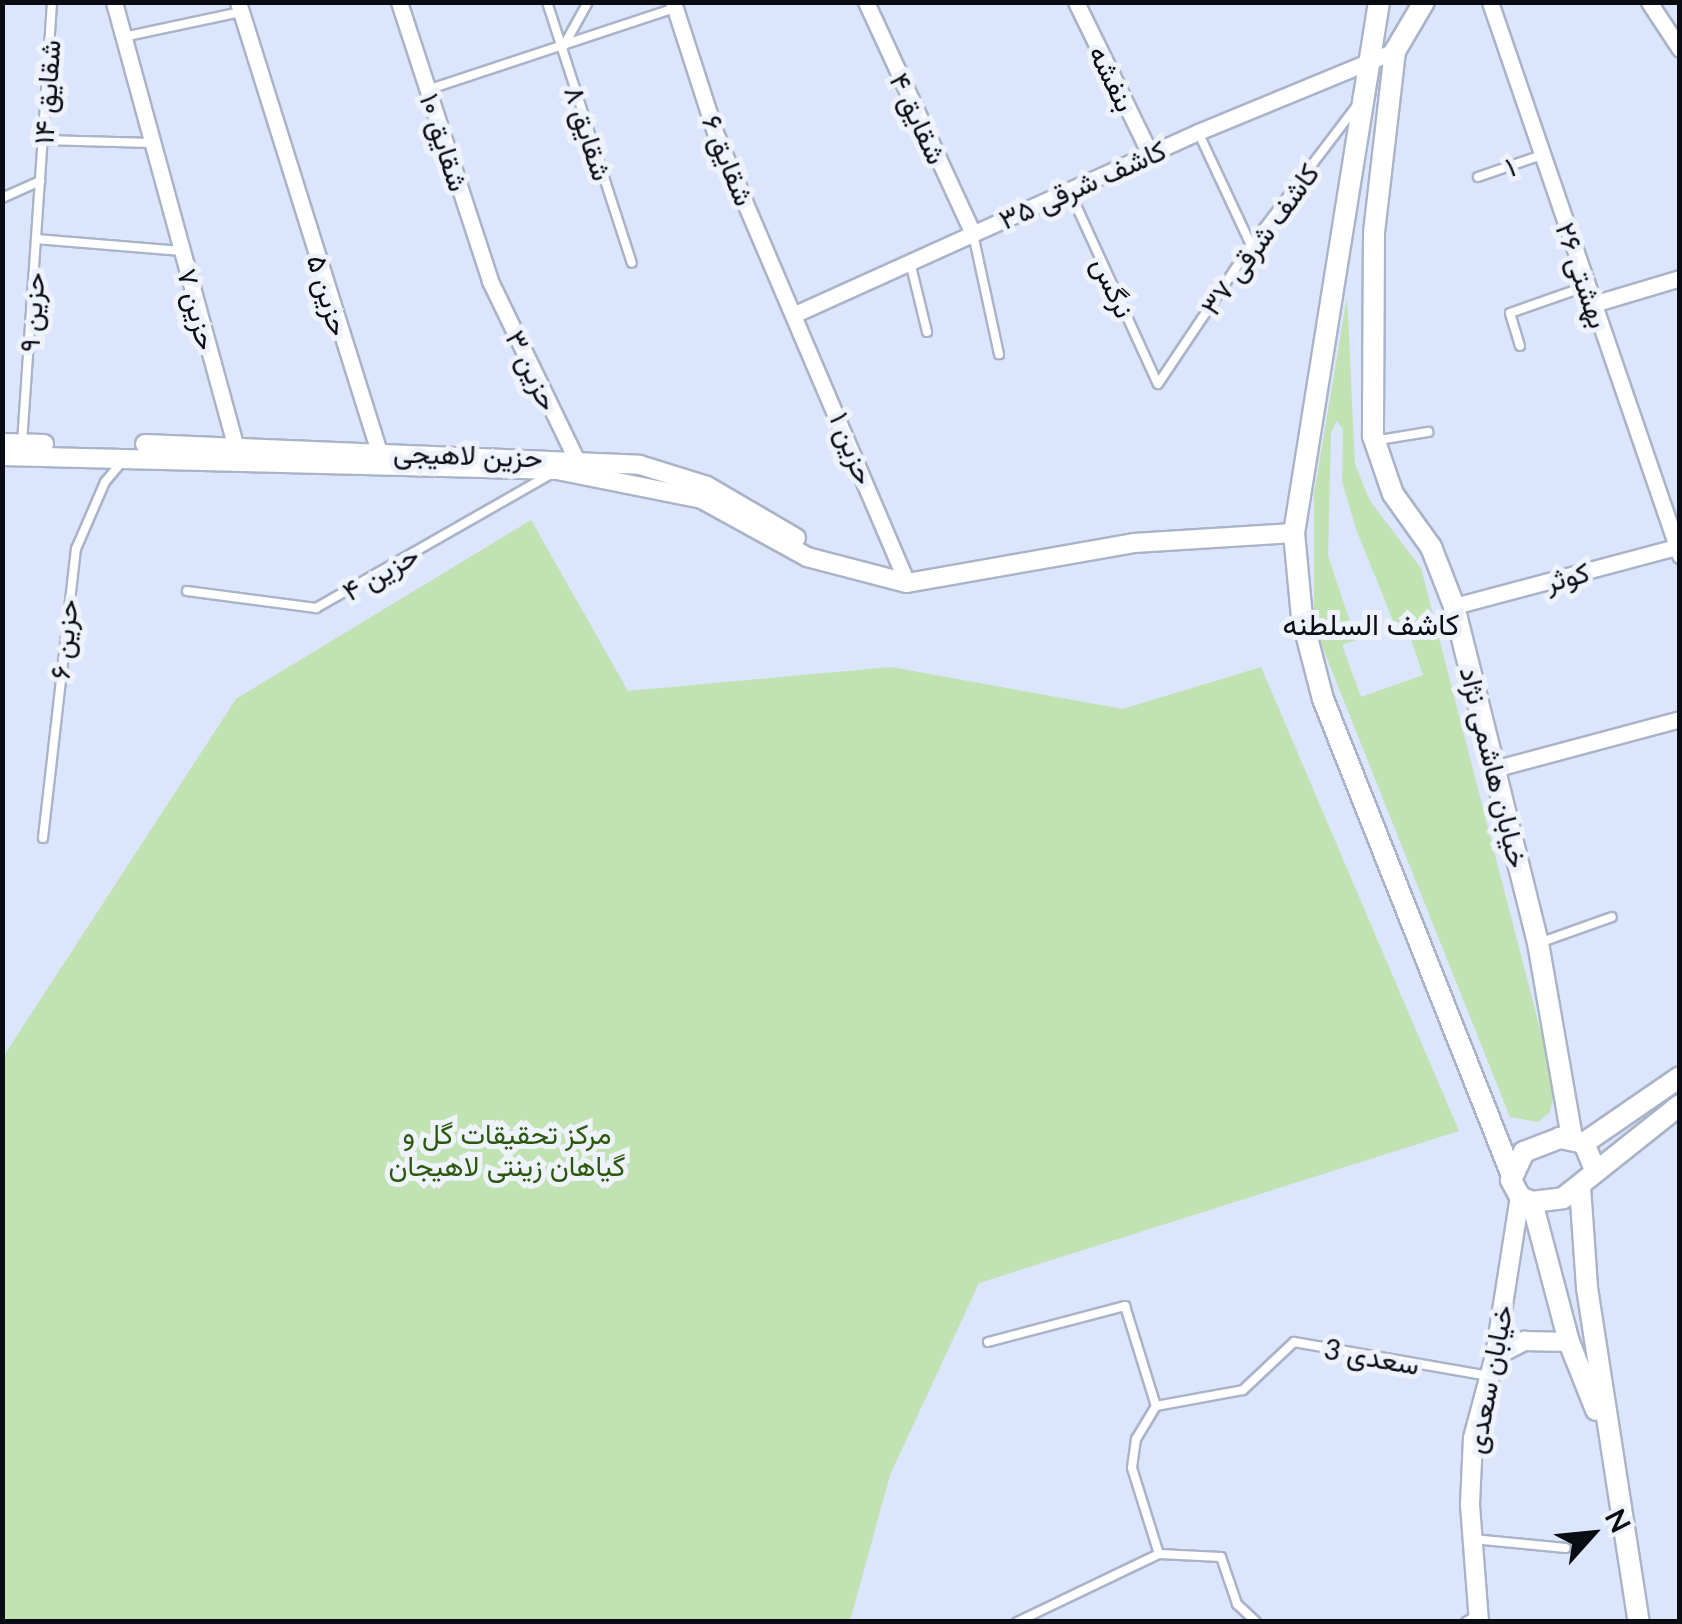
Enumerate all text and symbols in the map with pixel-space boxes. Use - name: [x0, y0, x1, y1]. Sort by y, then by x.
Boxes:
- street label: شقایق ۱۴: [26, 39, 66, 145]
- street label: بنفشه: [1083, 39, 1143, 117]
- street label: شقایق ۴: [883, 67, 955, 169]
- street label: شقایق ۸: [558, 82, 620, 184]
- street label: شقایق ۱۰: [413, 89, 477, 195]
- street label: شقایق ۶: [696, 110, 762, 210]
- street label: کاشف شرقی ۳۵: [993, 132, 1171, 236]
- street label: ۱: [1501, 149, 1519, 183]
- street label: کاشف شرقی ۳۷: [1193, 157, 1325, 321]
- street label: بهشتی ۲۶: [1549, 218, 1617, 332]
- street label: حزین ۵: [301, 250, 357, 340]
- street label: نرگس: [1085, 251, 1143, 323]
- street label: حزین ۷: [171, 265, 225, 353]
- street label: حزین ۹: [11, 271, 51, 353]
- street label: حزین ۳: [499, 324, 567, 416]
- street label: حزین ۱: [823, 407, 883, 489]
- street label: حزین لاهیجی: [393, 435, 543, 473]
- street label: حزین ۴: [336, 537, 424, 607]
- street label: کوثر: [1541, 554, 1593, 598]
- street label: حزین ۶: [42, 597, 84, 681]
- district label: کاشف السلطنه: [1283, 605, 1459, 641]
- street label: خیابان هاشمی نژاد: [1454, 663, 1536, 871]
- park label: مرکز تحقیقات گل و گیاهان زینتی لاهیجان: [389, 1116, 625, 1182]
- street label: خیابان سعدی: [1457, 1302, 1519, 1456]
- street label: سعدی 3: [1322, 1331, 1422, 1381]
- north arrow: [1542, 1484, 1642, 1584]
- text: N: [1599, 1503, 1639, 1538]

